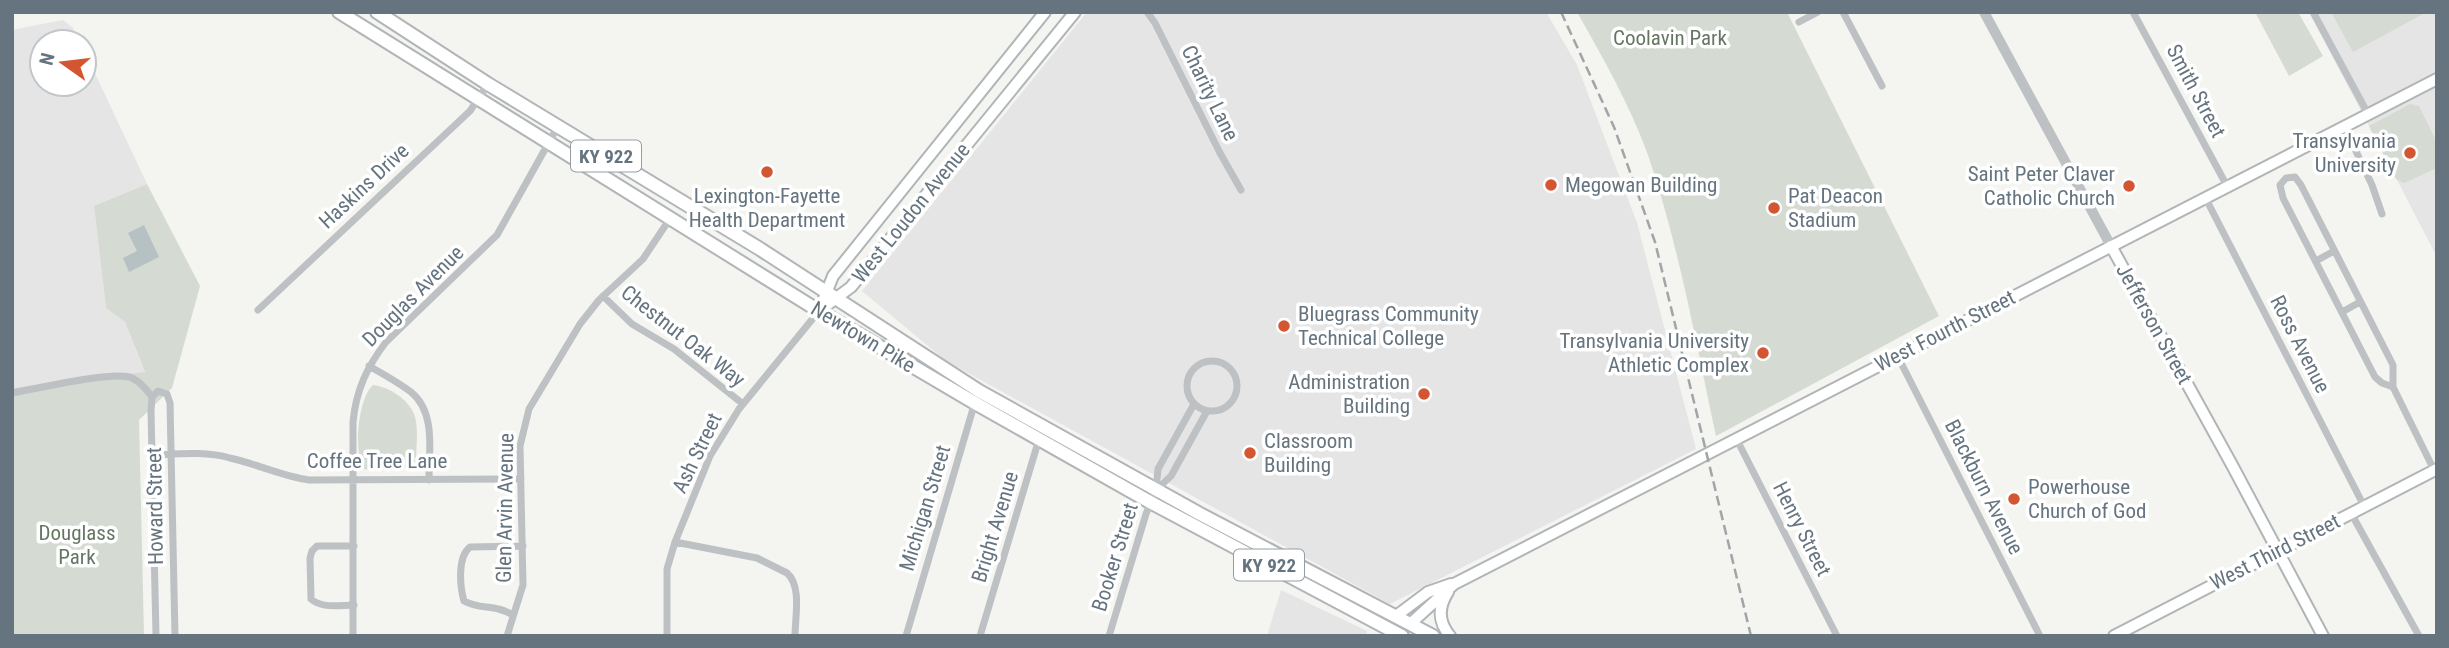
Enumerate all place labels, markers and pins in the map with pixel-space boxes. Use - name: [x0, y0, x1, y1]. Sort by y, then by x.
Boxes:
- place label: Transylvania University: [2293, 129, 2396, 177]
- marker: Transylvania University: [2402, 145, 2418, 161]
- place label: Saint Peter Claver Catholic Church: [1968, 162, 2115, 210]
- marker: Lexington-Fayette Health Department: [759, 164, 775, 180]
- place label: Megowan Building: [1565, 173, 1717, 197]
- marker: Megowan Building: [1543, 177, 1559, 193]
- marker: Saint Peter Claver Catholic Church: [2121, 178, 2137, 194]
- place label: Lexington-Fayette Health Department: [689, 184, 845, 232]
- place label: Pat Deacon Stadium: [1788, 184, 1883, 232]
- marker: Pat Deacon Stadium: [1766, 200, 1782, 216]
- place label: Bluegrass Community Technical College: [1298, 302, 1479, 350]
- marker: Bluegrass Community Technical College: [1276, 318, 1292, 334]
- place label: Transylvania University Athletic Complex: [1559, 329, 1749, 377]
- marker: Transylvania University Athletic Complex: [1755, 345, 1771, 361]
- place label: Administration Building: [1288, 370, 1410, 418]
- marker: Administration Building: [1416, 386, 1432, 402]
- place label: Classroom Building: [1264, 429, 1353, 477]
- marker: Classroom Building: [1242, 445, 1258, 461]
- place label: Powerhouse Church of God: [2028, 475, 2146, 523]
- marker: Powerhouse Church of God: [2006, 491, 2022, 507]

